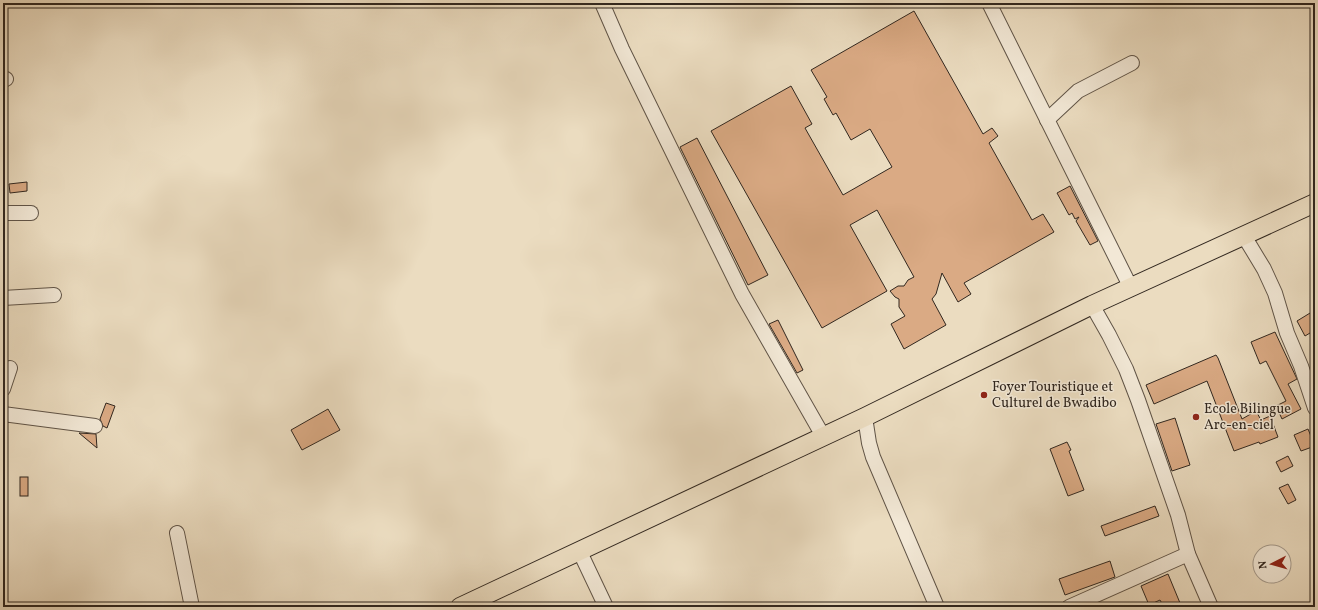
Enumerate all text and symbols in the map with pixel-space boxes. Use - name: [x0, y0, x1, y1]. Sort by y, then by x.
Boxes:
- place label: Foyer Touristique et Culturel de Bwadibo: [992, 378, 1117, 413]
- marker: Foyer Touristique et Culturel de Bwadibo: [979, 390, 989, 400]
- place label: Ecole Bilingue Arc-en-ciel: [1204, 400, 1291, 435]
- marker: Ecole Bilingue Arc-en-ciel: [1191, 412, 1201, 422]
- north arrow: [1252, 544, 1292, 584]
- text: N: [1256, 560, 1271, 570]

